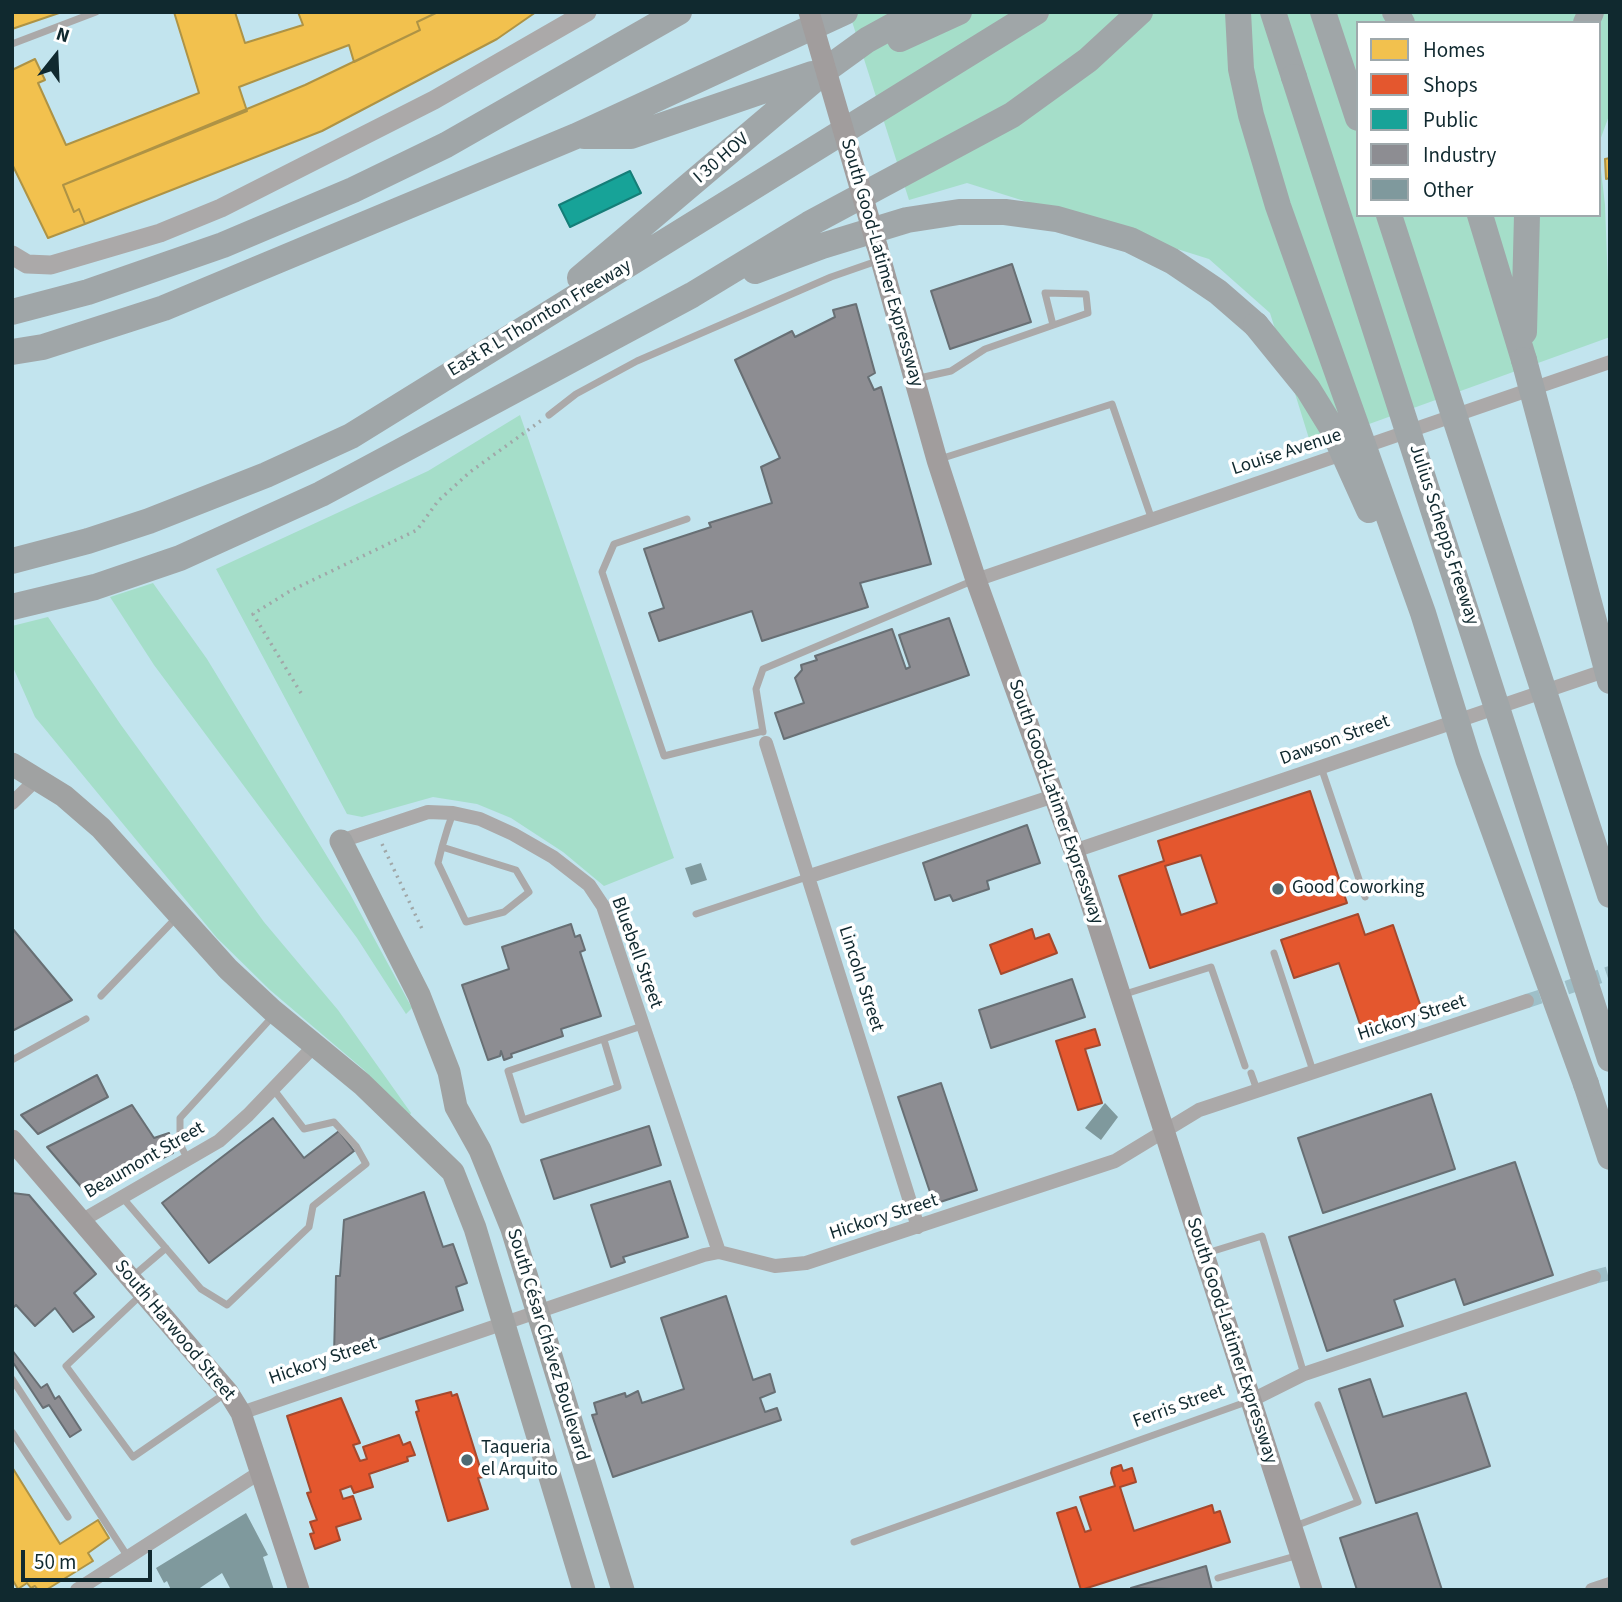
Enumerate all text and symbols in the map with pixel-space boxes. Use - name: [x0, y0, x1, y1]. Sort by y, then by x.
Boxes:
- north arrow: [21, 21, 91, 91]
- text: N: [52, 21, 73, 50]
- legend: [1356, 21, 1601, 217]
- text: Homes: [1423, 35, 1485, 65]
- text: Shops: [1423, 70, 1477, 100]
- text: Public: [1423, 105, 1478, 135]
- street label: I 30 HOV: [690, 129, 754, 189]
- street label: South Good-Latimer Expressway: [835, 136, 927, 390]
- text: Industry: [1423, 140, 1496, 170]
- text: Other: [1423, 175, 1473, 205]
- street label: East R L Thornton Freeway: [444, 255, 636, 383]
- street label: Louise Avenue: [1229, 425, 1345, 481]
- street label: Julius Schepps Freeway: [1403, 442, 1483, 628]
- street label: South Good-Latimer Expressway: [1002, 677, 1108, 927]
- street label: Dawson Street: [1277, 711, 1393, 771]
- place label: Good Coworking: [1292, 878, 1424, 900]
- marker: Good Coworking: [1270, 881, 1286, 897]
- street label: Bluebell Street: [605, 894, 667, 1012]
- street label: Lincoln Street: [832, 923, 888, 1035]
- street label: Hickory Street: [1355, 991, 1469, 1047]
- street label: Beaumont Street: [81, 1117, 209, 1205]
- street label: Hickory Street: [827, 1190, 941, 1246]
- street label: South Good-Latimer Expressway: [1180, 1215, 1282, 1467]
- street label: South César Chávez Boulevard: [501, 1226, 593, 1464]
- street label: South Harwood Street: [109, 1256, 239, 1406]
- street label: Hickory Street: [266, 1333, 380, 1391]
- street label: Ferris Street: [1130, 1380, 1228, 1434]
- place label: Taqueria el Arquito: [481, 1438, 558, 1482]
- marker: Taqueria el Arquito: [459, 1452, 475, 1468]
- scale bar: [24, 1536, 156, 1580]
- text: 50 m: [34, 1547, 76, 1577]

